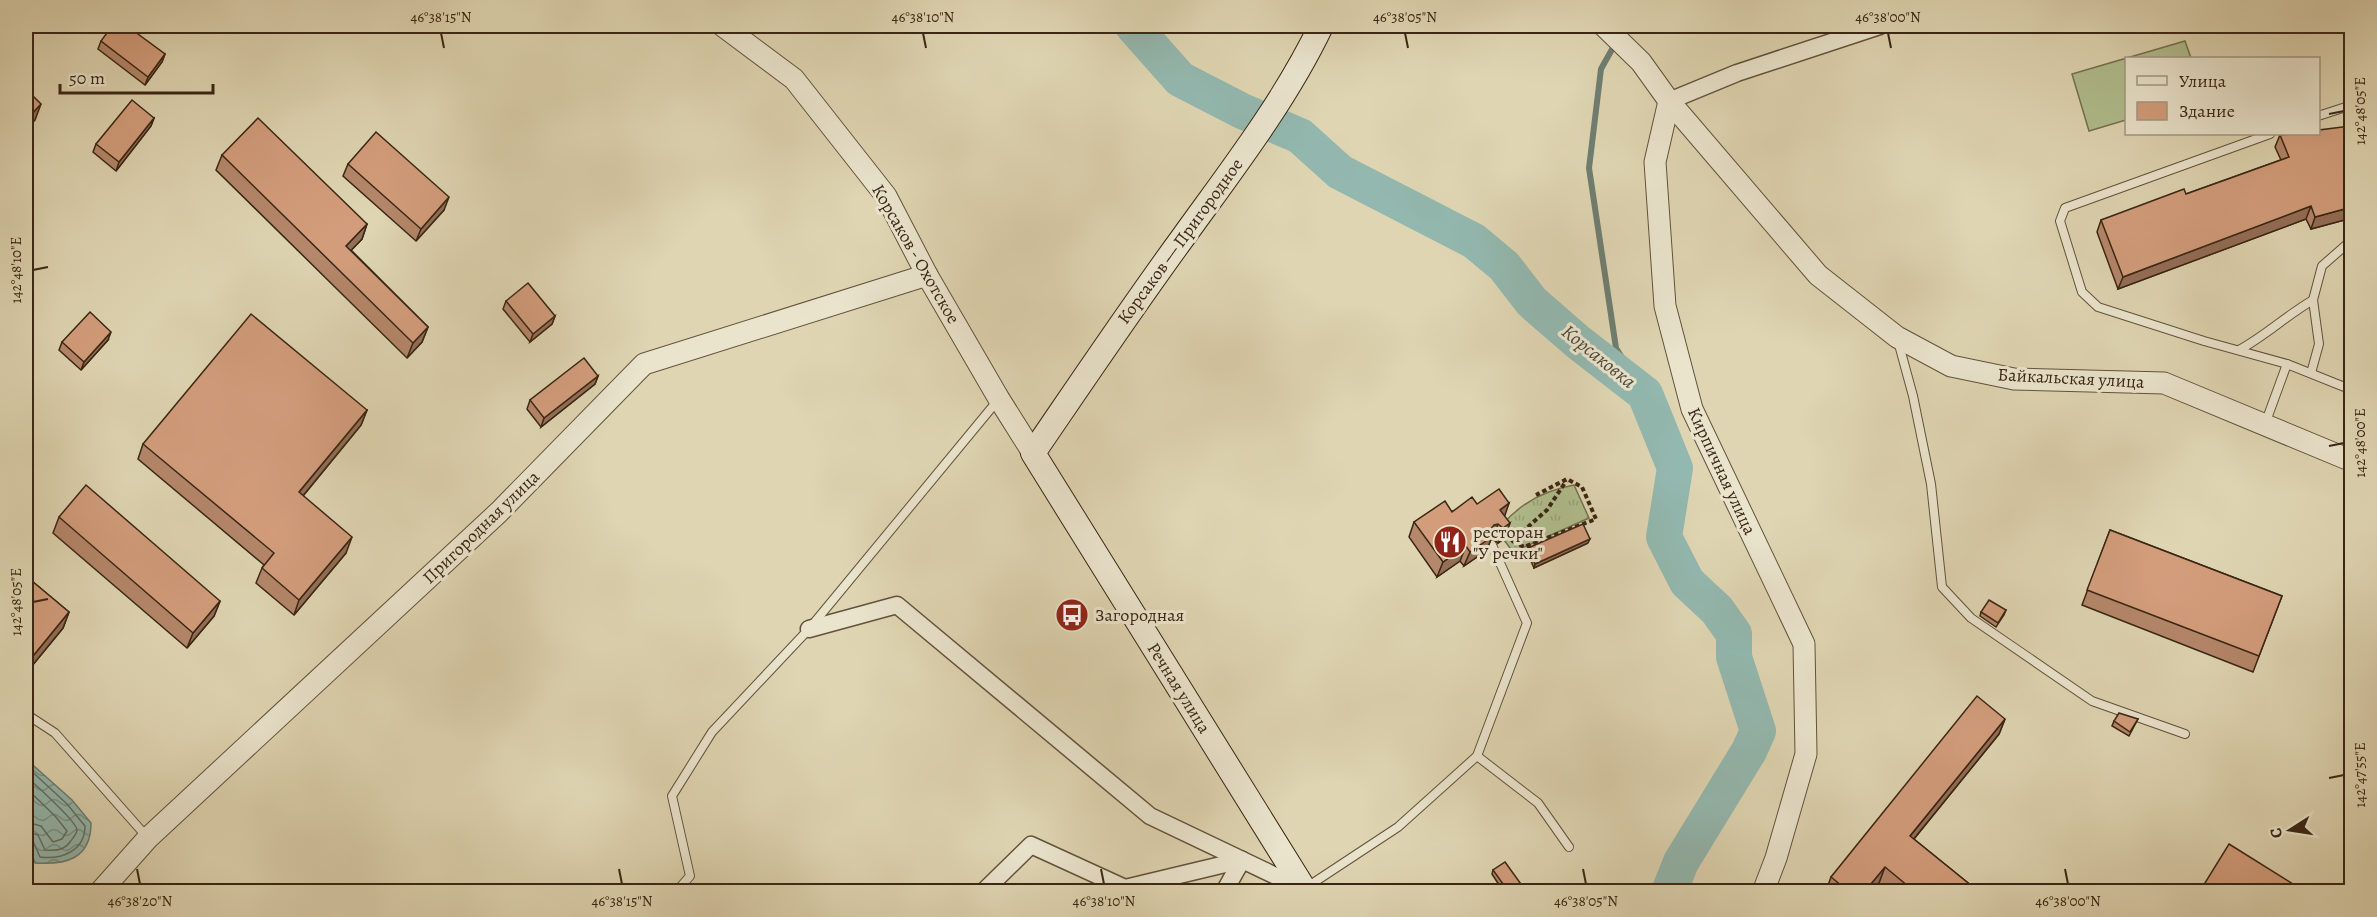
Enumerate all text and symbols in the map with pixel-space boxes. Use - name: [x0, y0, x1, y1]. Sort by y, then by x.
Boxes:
- text: 46°38'15"N: [410, 7, 472, 27]
- text: 46°38'10"N: [892, 7, 955, 27]
- text: 46°38'05"N: [1373, 7, 1437, 27]
- text: 46°38'00"N: [1855, 7, 1921, 27]
- scale bar: [60, 57, 213, 95]
- legend: [2125, 57, 2320, 135]
- text: 50 m: [69, 66, 105, 90]
- text: Улица: [2179, 69, 2227, 93]
- text: 142°48'05"E: [2350, 77, 2370, 145]
- text: Здание: [2179, 99, 2235, 123]
- street label: Корсаков — Пригородное: [1112, 153, 1248, 329]
- street label: Корсаков - Охотское: [866, 180, 966, 328]
- text: 142°48'10"E: [6, 237, 26, 303]
- water label: Корсаковка: [1556, 318, 1642, 395]
- street label: Байкальская улица: [1997, 362, 2146, 394]
- street label: Кирпичная улица: [1682, 403, 1762, 539]
- text: 142°48'00"E: [2350, 408, 2370, 478]
- street label: Пригородная улица: [417, 464, 545, 589]
- place label: ресторан "У речки": [1473, 520, 1544, 565]
- restaurant icon: ресторан "У речки": [1432, 524, 1468, 560]
- text: 142°48'05"E: [6, 568, 26, 636]
- bus stop icon: Загородная: [1054, 597, 1090, 633]
- place label: Загородная: [1095, 603, 1184, 627]
- street label: Речная улица: [1142, 638, 1217, 739]
- text: 142°47'55"E: [2350, 742, 2370, 808]
- north arrow: [2260, 800, 2320, 860]
- text: С: [2264, 826, 2288, 840]
- text: 46°38'20"N: [108, 891, 173, 911]
- text: 46°38'15"N: [591, 891, 653, 911]
- text: 46°38'10"N: [1073, 891, 1136, 911]
- text: 46°38'05"N: [1554, 891, 1618, 911]
- text: 46°38'00"N: [2035, 891, 2101, 911]

